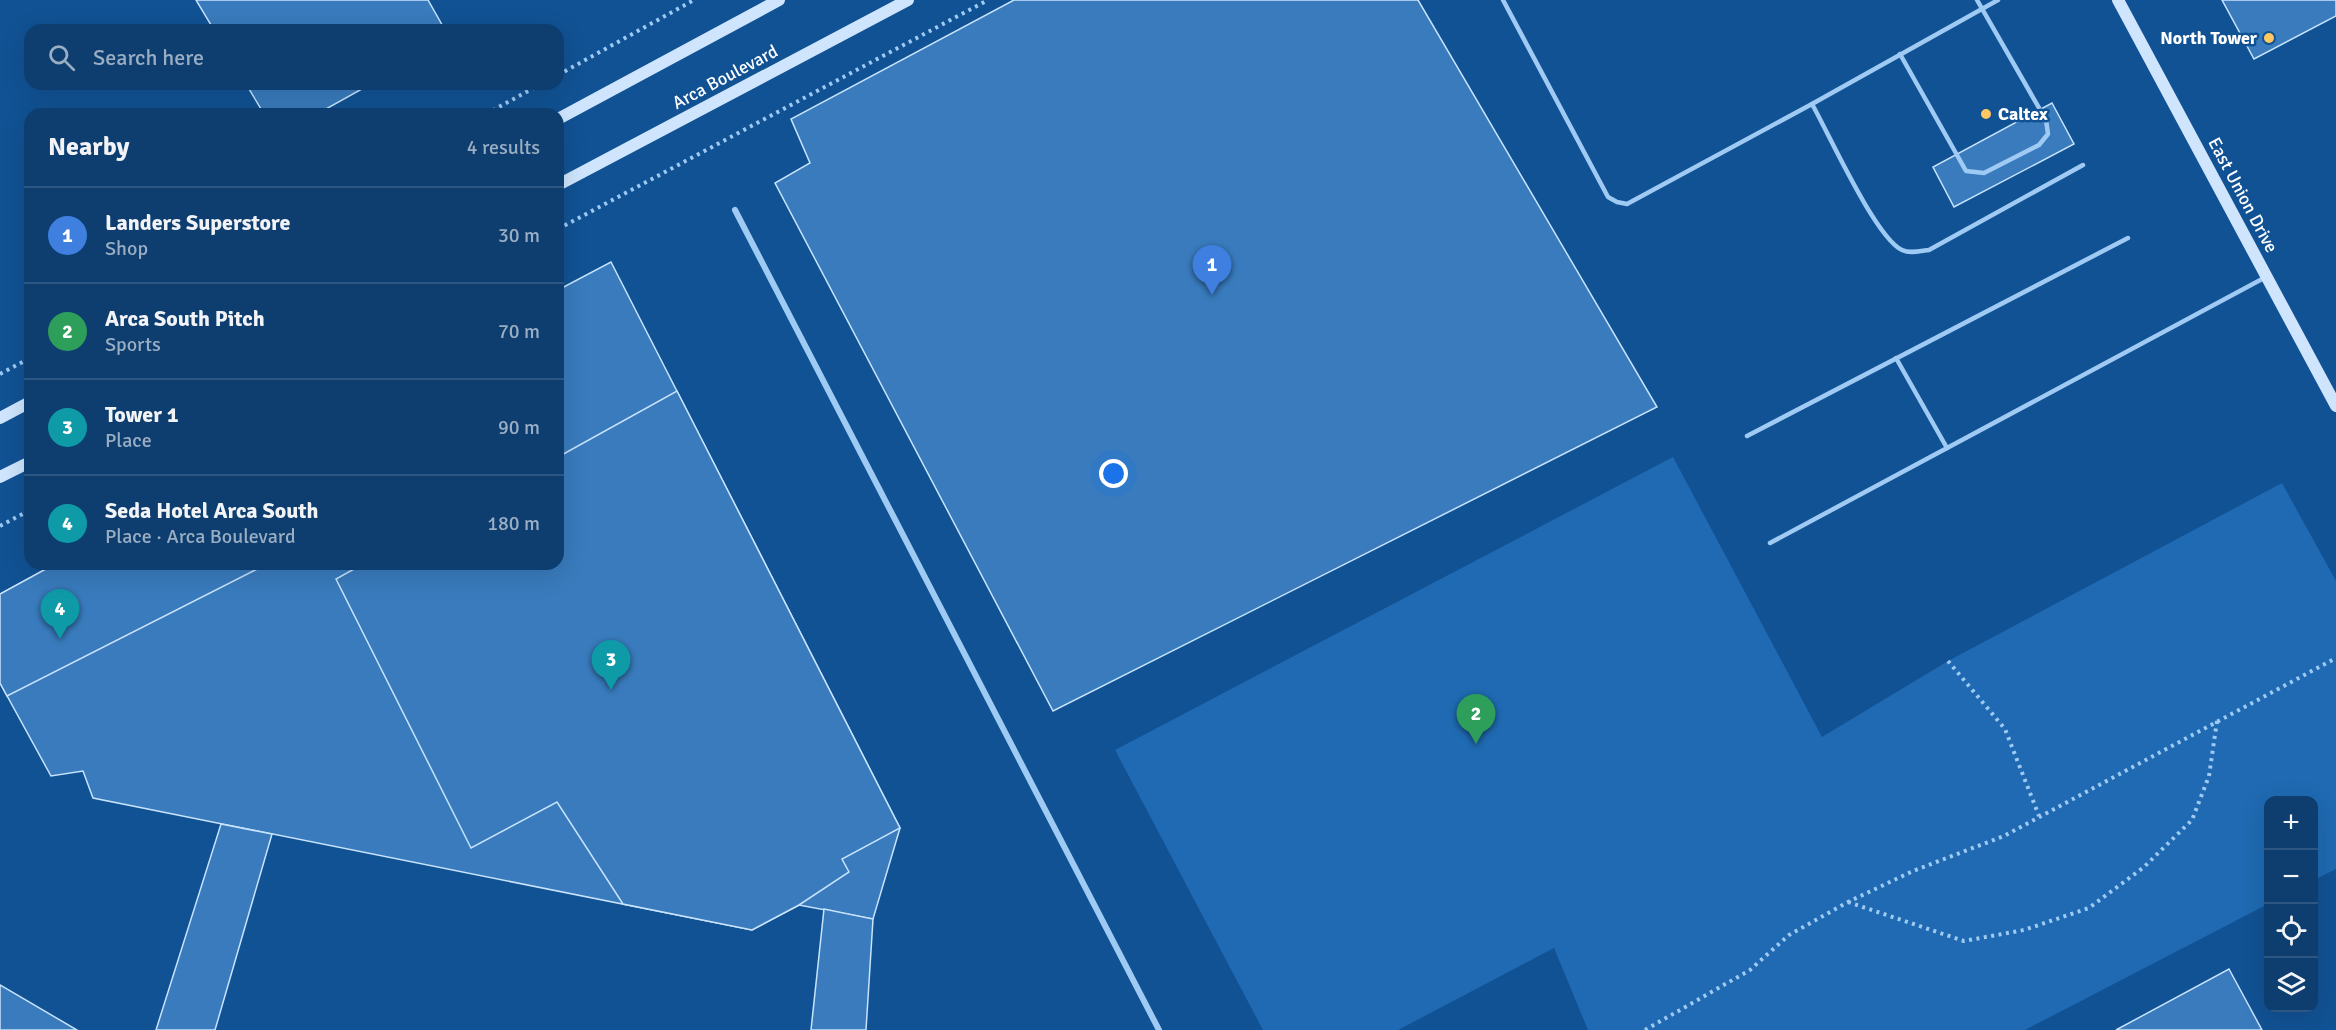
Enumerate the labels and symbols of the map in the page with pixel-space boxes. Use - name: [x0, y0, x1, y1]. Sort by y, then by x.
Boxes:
- place label: North Tower: [2160, 27, 2258, 49]
- marker: North Tower: [2262, 31, 2276, 45]
- street label: Arca Boulevard: [669, 40, 781, 114]
- place label: Caltex: [1998, 103, 2048, 125]
- marker: Caltex: [1979, 107, 1993, 121]
- street label: East Union Drive: [2203, 134, 2283, 256]
- pin: 1: [1192, 246, 1232, 295]
- your location: [1099, 459, 1128, 488]
- pin: 4: [40, 590, 80, 639]
- pin: 3: [592, 640, 630, 690]
- pin: 2: [1456, 694, 1496, 744]

